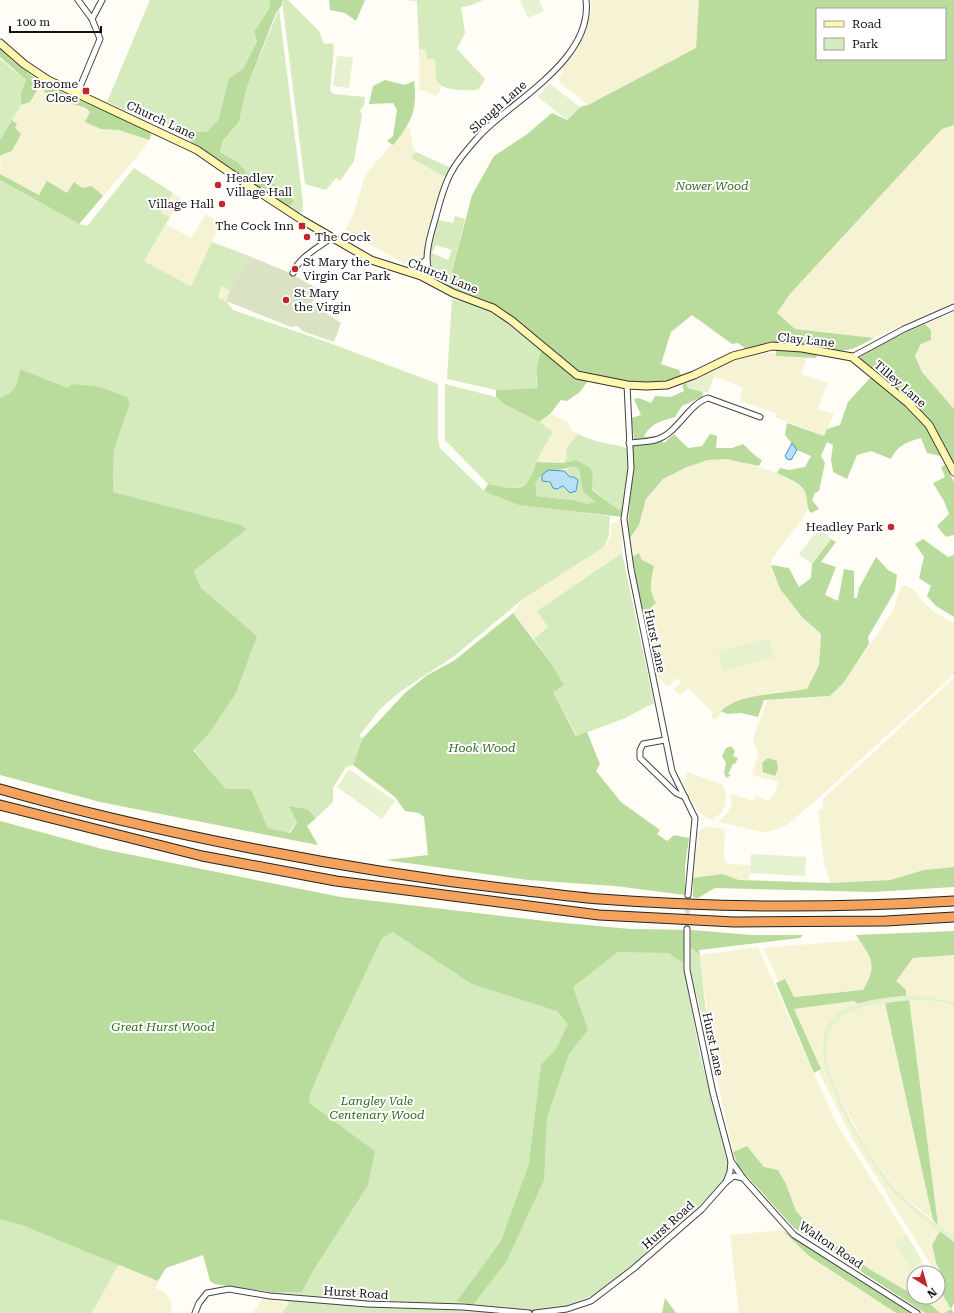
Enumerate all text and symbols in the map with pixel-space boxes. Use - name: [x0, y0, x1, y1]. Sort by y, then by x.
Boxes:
- scale bar: [10, 8, 101, 34]
- legend: [816, 8, 946, 60]
- text: 100 m: [16, 15, 50, 29]
- text: Road: [852, 17, 882, 31]
- text: Park: [852, 37, 879, 51]
- place label: Broome Close: [33, 77, 78, 105]
- street label: Slough Lane: [467, 77, 530, 136]
- marker: Broome Close: [81, 86, 91, 96]
- street label: Church Lane: [124, 98, 198, 142]
- place label: Headley Village Hall: [226, 171, 292, 199]
- park label: Nower Wood: [674, 179, 749, 193]
- marker: Headley Village Hall: [213, 180, 223, 190]
- place label: Village Hall: [148, 197, 214, 211]
- marker: Village Hall: [217, 199, 227, 209]
- place label: The Cock Inn: [215, 219, 294, 233]
- marker: The Cock Inn: [297, 221, 307, 231]
- place label: The Cock: [315, 230, 371, 244]
- marker: The Cock: [302, 232, 312, 242]
- place label: St Mary the Virgin Car Park: [303, 255, 391, 283]
- street label: Church Lane: [406, 256, 480, 297]
- marker: St Mary the Virgin Car Park: [290, 264, 300, 274]
- place label: St Mary the Virgin: [294, 286, 351, 314]
- marker: St Mary the Virgin: [281, 295, 291, 305]
- street label: Clay Lane: [777, 330, 835, 350]
- street label: Tilley Lane: [871, 358, 929, 411]
- place label: Headley Park: [806, 520, 883, 534]
- marker: Headley Park: [886, 522, 896, 532]
- street label: Hurst Lane: [642, 608, 669, 674]
- park label: Hook Wood: [448, 741, 516, 755]
- street label: Hurst Lane: [700, 1011, 727, 1077]
- park label: Great Hurst Wood: [111, 1020, 215, 1034]
- park label: Langley Vale Centenary Wood: [329, 1094, 425, 1122]
- street label: Hurst Road: [639, 1198, 697, 1252]
- street label: Walton Road: [796, 1219, 866, 1272]
- north arrow: [906, 1265, 946, 1305]
- street label: Hurst Road: [323, 1284, 389, 1302]
- text: N: [924, 1285, 939, 1301]

